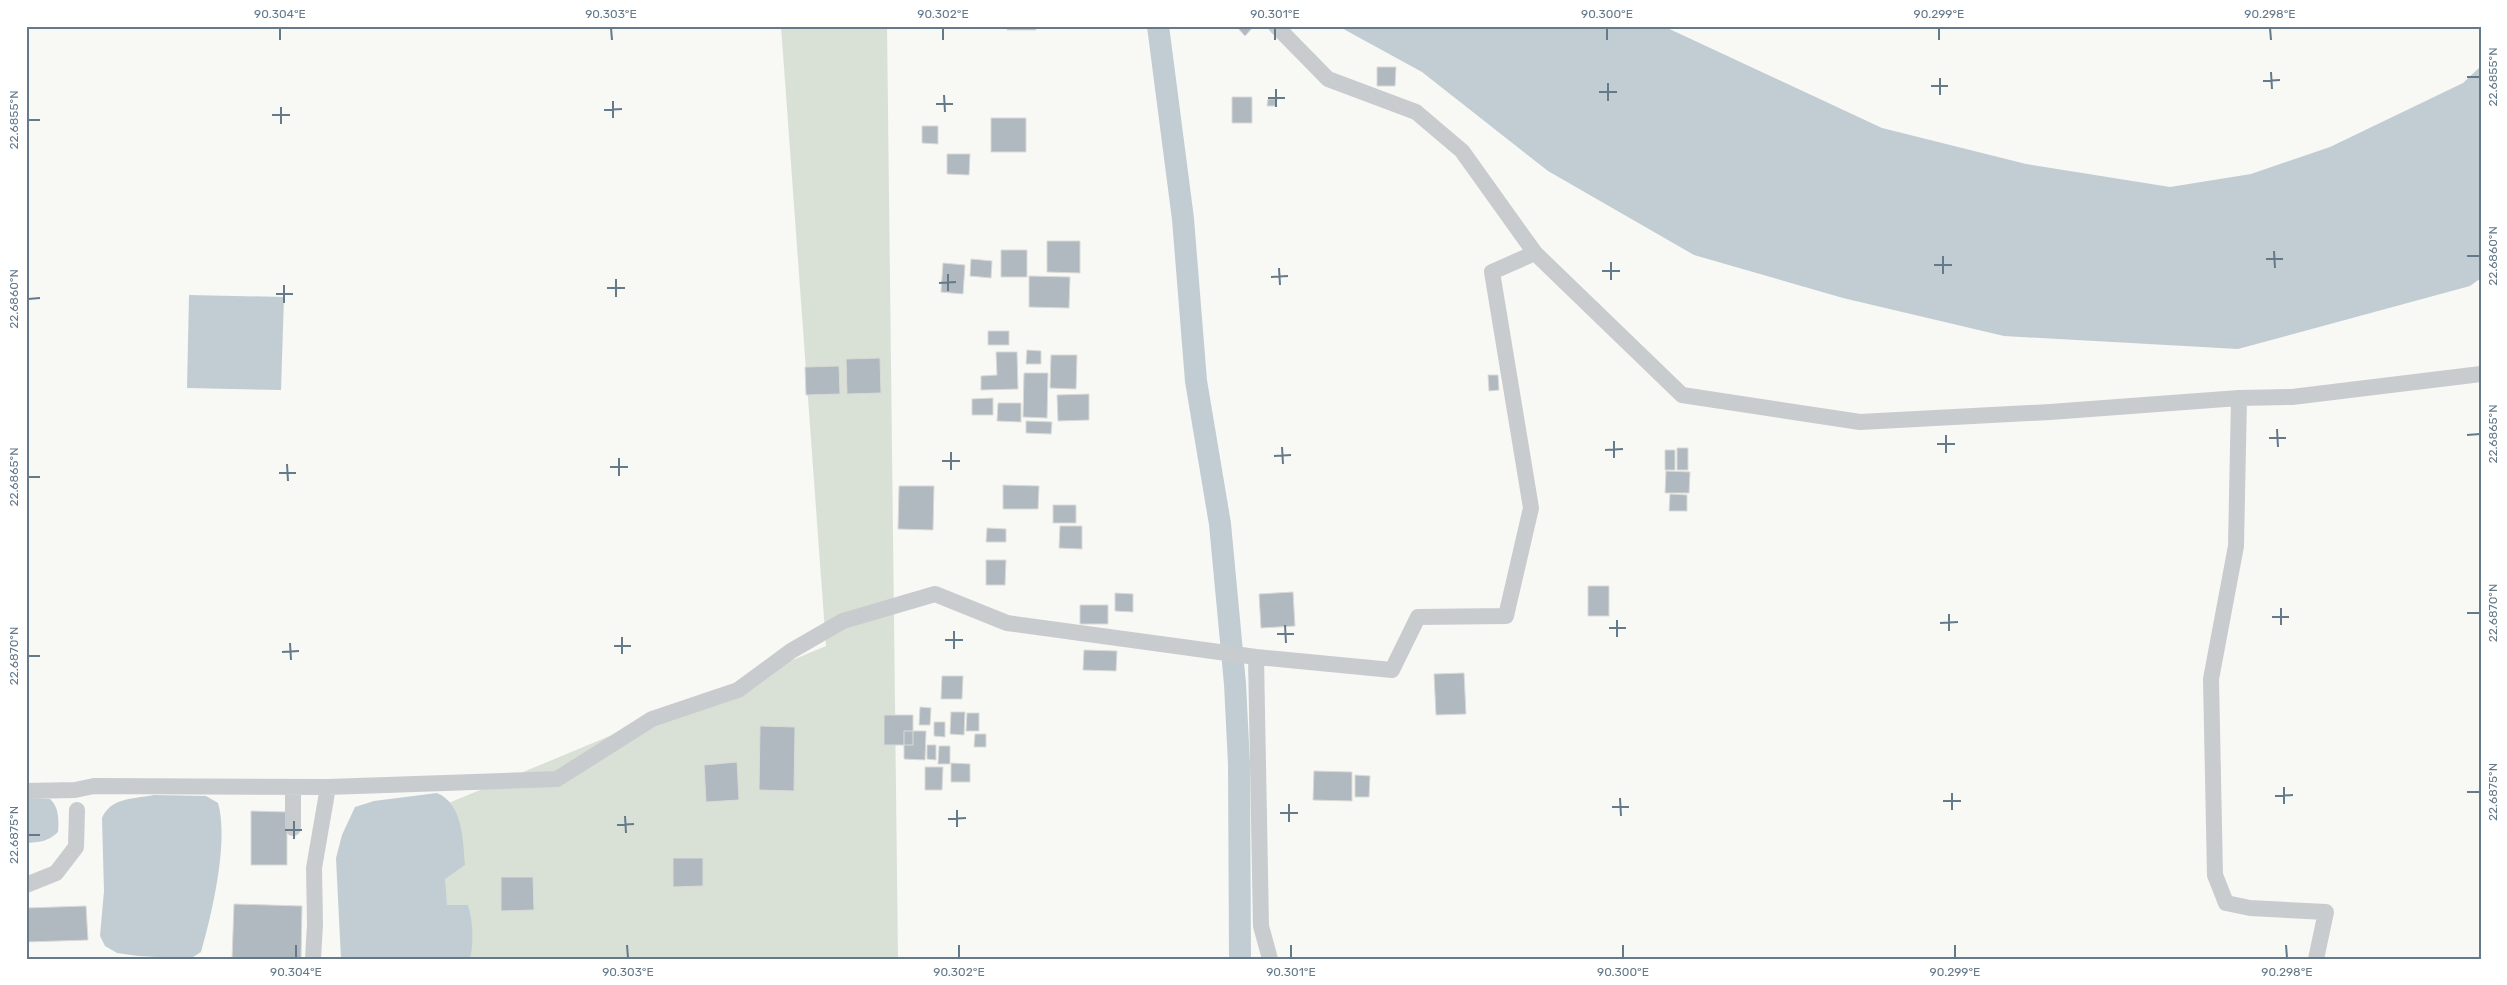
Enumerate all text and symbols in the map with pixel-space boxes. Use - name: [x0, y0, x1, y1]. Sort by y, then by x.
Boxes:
- text: 90.304°E: [254, 7, 306, 21]
- text: 90.303°E: [585, 7, 637, 21]
- text: 90.302°E: [917, 7, 969, 21]
- text: 90.301°E: [1250, 7, 1300, 21]
- text: 90.300°E: [1581, 7, 1633, 21]
- text: 90.299°E: [1914, 7, 1964, 21]
- text: 90.298°E: [2244, 7, 2296, 21]
- text: 22.6855°N: [2486, 47, 2500, 107]
- text: 22.6855°N: [7, 90, 21, 150]
- text: 22.6860°N: [2486, 226, 2500, 286]
- text: 22.6860°N: [7, 269, 21, 329]
- text: 22.6865°N: [2486, 404, 2500, 464]
- text: 22.6865°N: [7, 447, 21, 507]
- text: 22.6870°N: [2486, 584, 2500, 642]
- text: 22.6870°N: [7, 627, 21, 685]
- text: 22.6875°N: [2486, 763, 2500, 821]
- text: 22.6875°N: [7, 806, 21, 864]
- text: 90.304°E: [270, 965, 322, 979]
- text: 90.303°E: [602, 965, 654, 979]
- text: 90.302°E: [933, 965, 985, 979]
- text: 90.301°E: [1266, 965, 1316, 979]
- text: 90.300°E: [1597, 965, 1649, 979]
- text: 90.299°E: [1930, 965, 1980, 979]
- text: 90.298°E: [2261, 965, 2313, 979]

